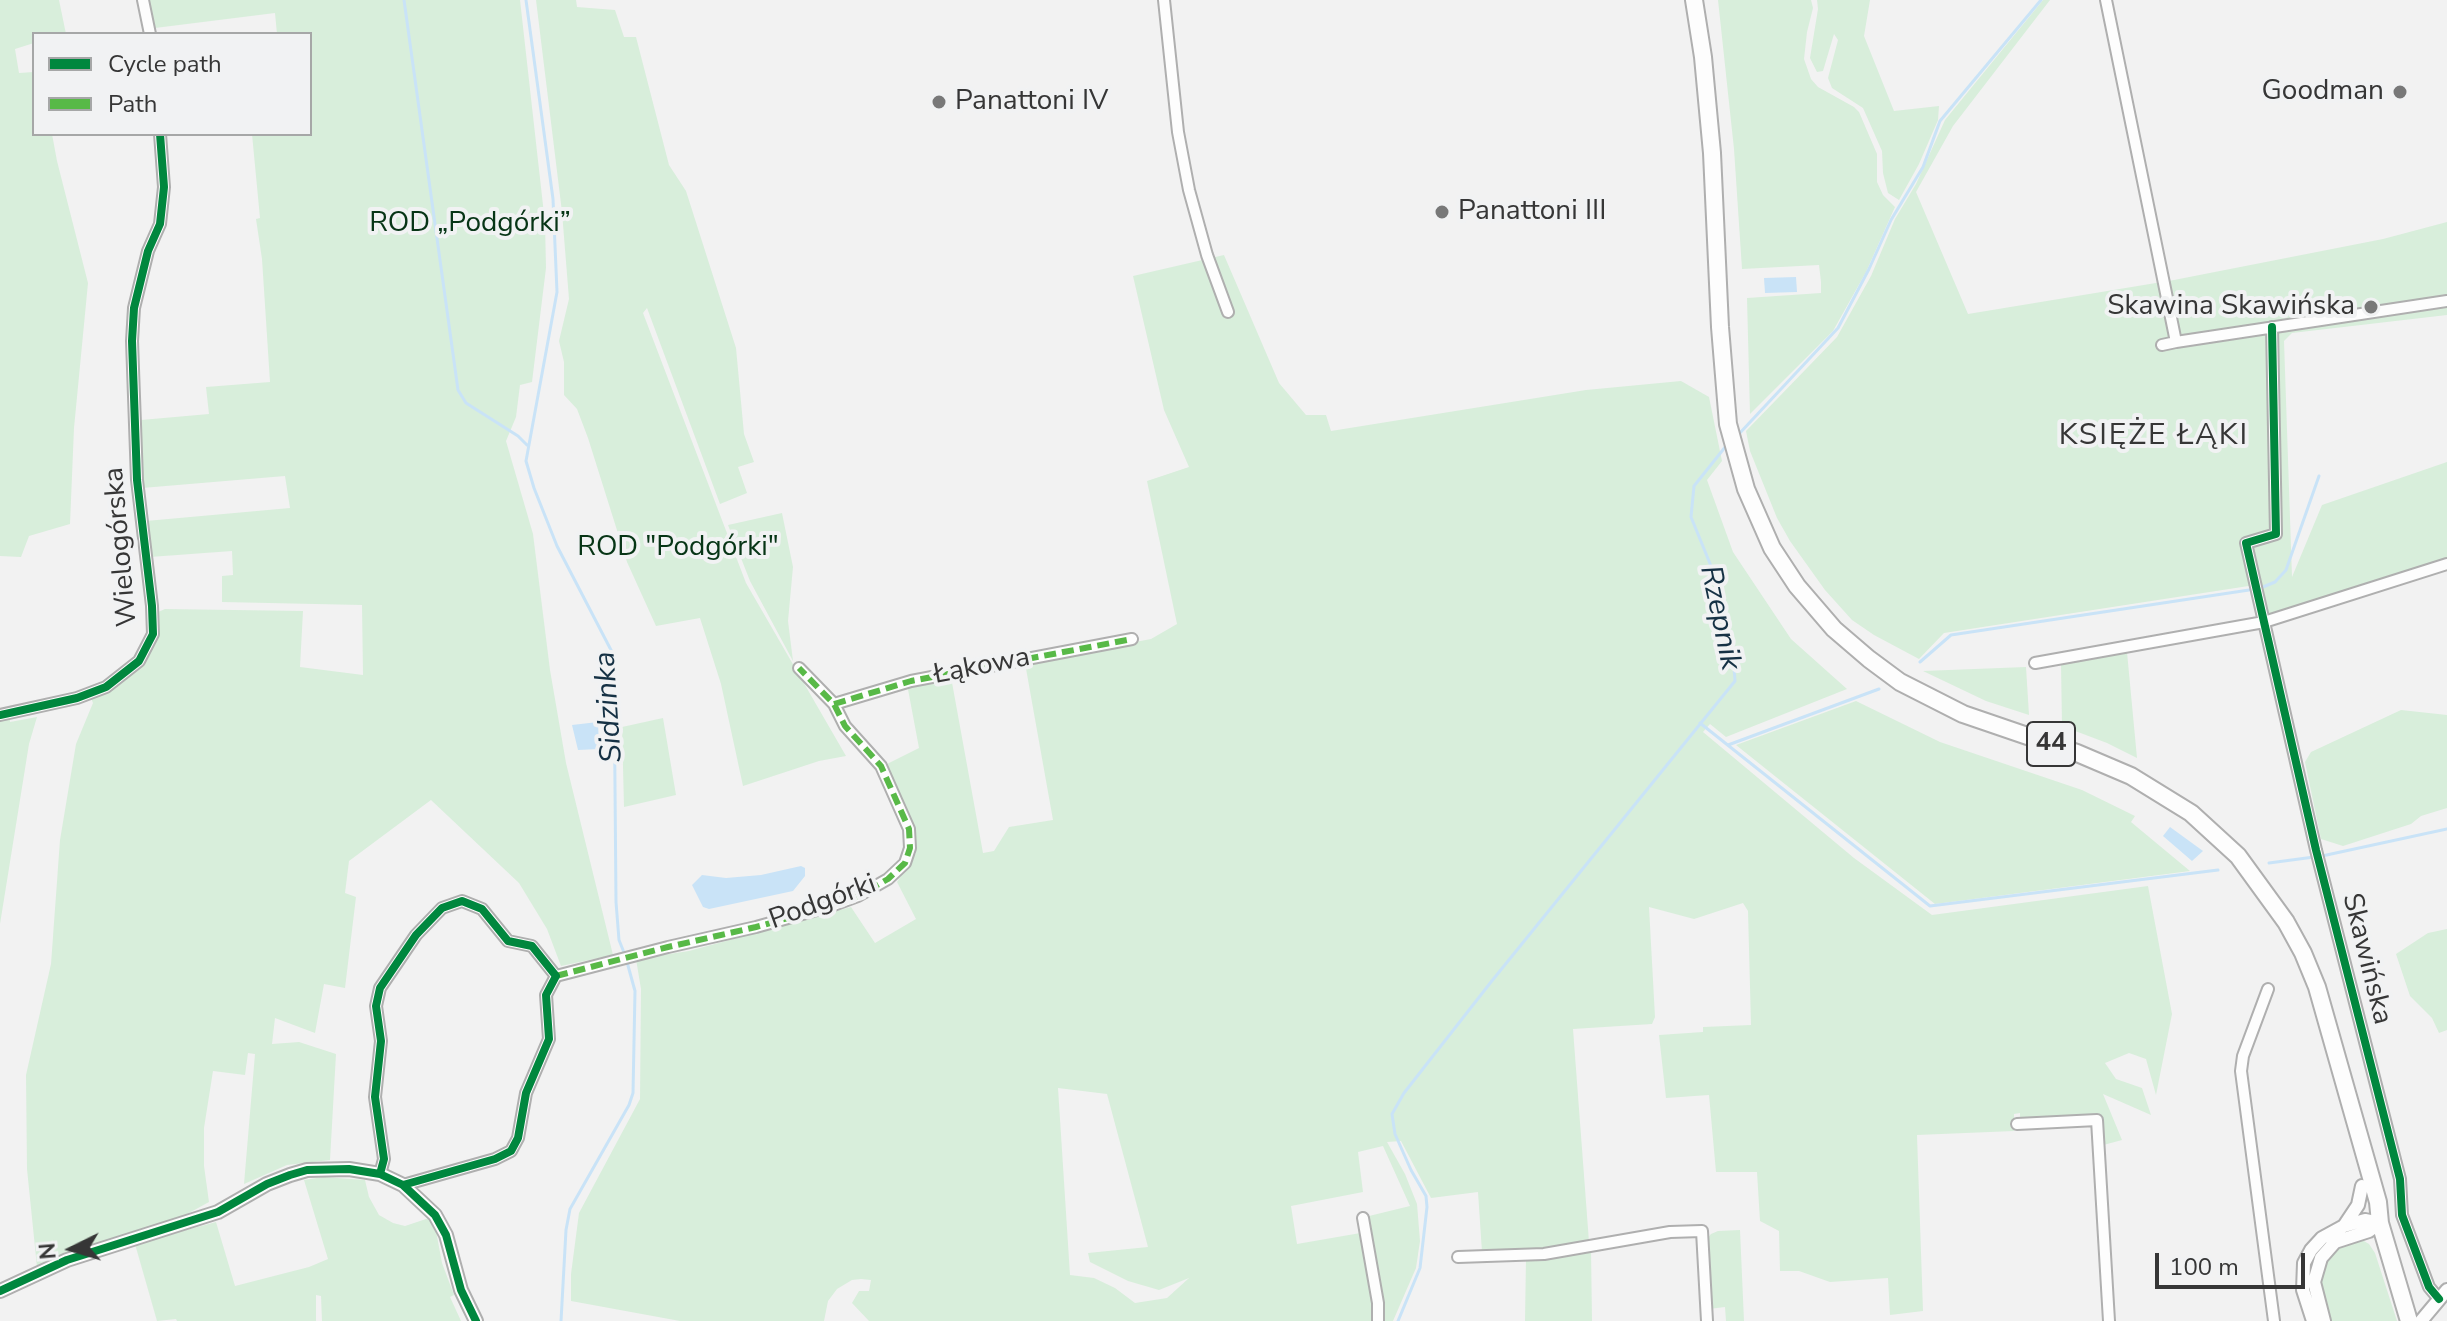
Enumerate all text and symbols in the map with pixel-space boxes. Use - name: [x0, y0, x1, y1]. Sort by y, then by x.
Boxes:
- legend: [32, 32, 312, 136]
- text: Cycle path: [108, 48, 222, 80]
- place label: Goodman: [2262, 75, 2384, 109]
- marker: Goodman: [2391, 83, 2409, 101]
- place label: Panattoni IV: [955, 85, 1108, 119]
- text: Path: [108, 88, 157, 120]
- marker: Panattoni IV: [930, 93, 948, 111]
- place label: Panattoni III: [1458, 195, 1606, 229]
- marker: Panattoni III: [1433, 203, 1451, 221]
- park label: ROD „Podgórki”: [369, 207, 571, 241]
- place label: Skawina Skawińska: [2107, 290, 2355, 324]
- marker: Skawina Skawińska: [2362, 298, 2380, 316]
- district label: KSIĘŻE ŁĄKI: [2059, 419, 2249, 455]
- street label: Wielogórska: [98, 466, 146, 628]
- park label: ROD "Podgórki": [577, 531, 779, 565]
- water label: Rzepnik: [1690, 562, 1748, 674]
- street label: Łąkowa: [931, 641, 1033, 693]
- water label: Sidzinka: [588, 650, 632, 764]
- road number: 44: [2027, 722, 2075, 766]
- street label: Podgórki: [765, 868, 881, 938]
- street label: Skawińska: [2334, 890, 2398, 1028]
- north arrow: [32, 1209, 112, 1289]
- scale bar: [2159, 1237, 2309, 1287]
- text: N: [32, 1242, 64, 1261]
- text: 100 m: [2169, 1251, 2239, 1283]

